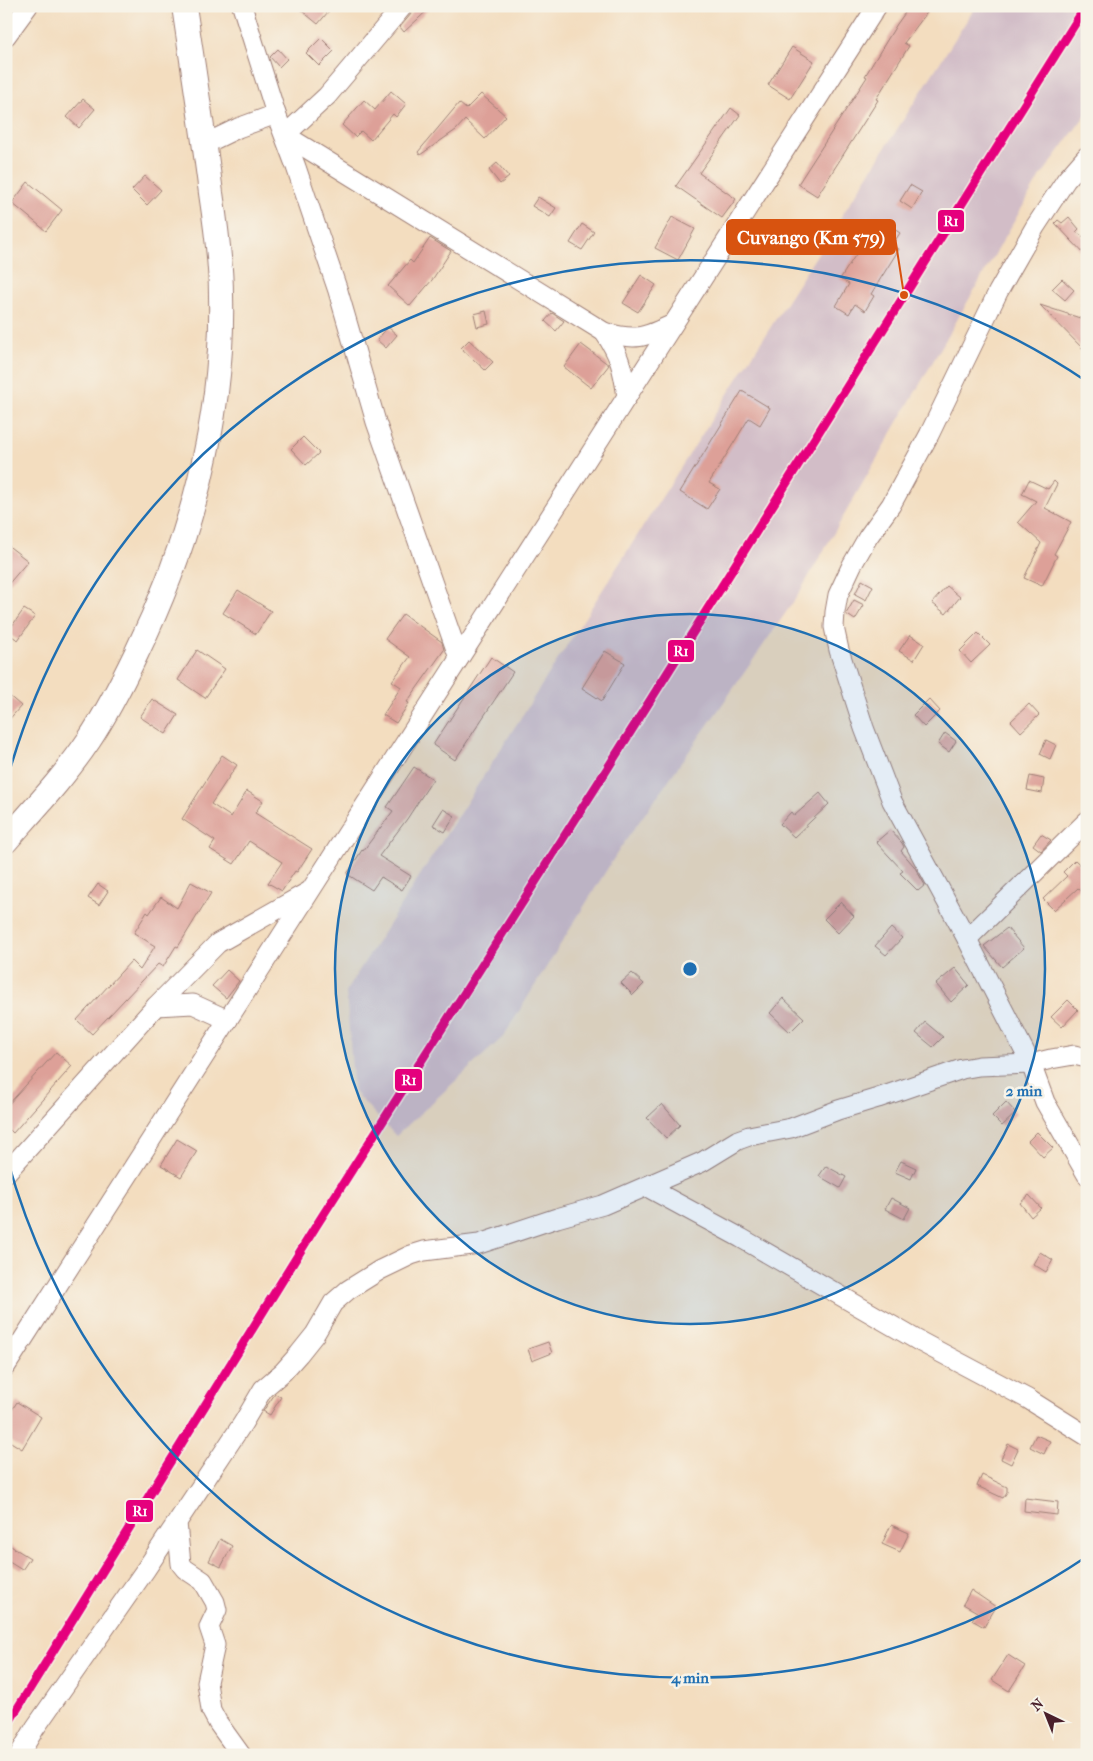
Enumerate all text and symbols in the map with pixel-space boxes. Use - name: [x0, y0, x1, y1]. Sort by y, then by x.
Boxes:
- line badge: R1: [937, 209, 965, 233]
- text: R1: [943, 213, 959, 230]
- callout: Cuvango (Km 579): [727, 220, 895, 254]
- text: Cuvango (Km 579): [737, 227, 885, 249]
- line badge: R1: [667, 639, 695, 663]
- text: R1: [673, 643, 689, 660]
- centre of rings: [681, 960, 699, 978]
- line badge: R1: [394, 1068, 423, 1092]
- text: R1: [401, 1072, 417, 1089]
- text: 2 min: [1006, 1082, 1043, 1100]
- line badge: R1: [125, 1499, 154, 1523]
- text: R1: [132, 1503, 148, 1520]
- text: 4 min: [670, 1669, 709, 1687]
- north arrow: [1020, 1688, 1070, 1738]
- text: N: [1028, 1695, 1047, 1715]

